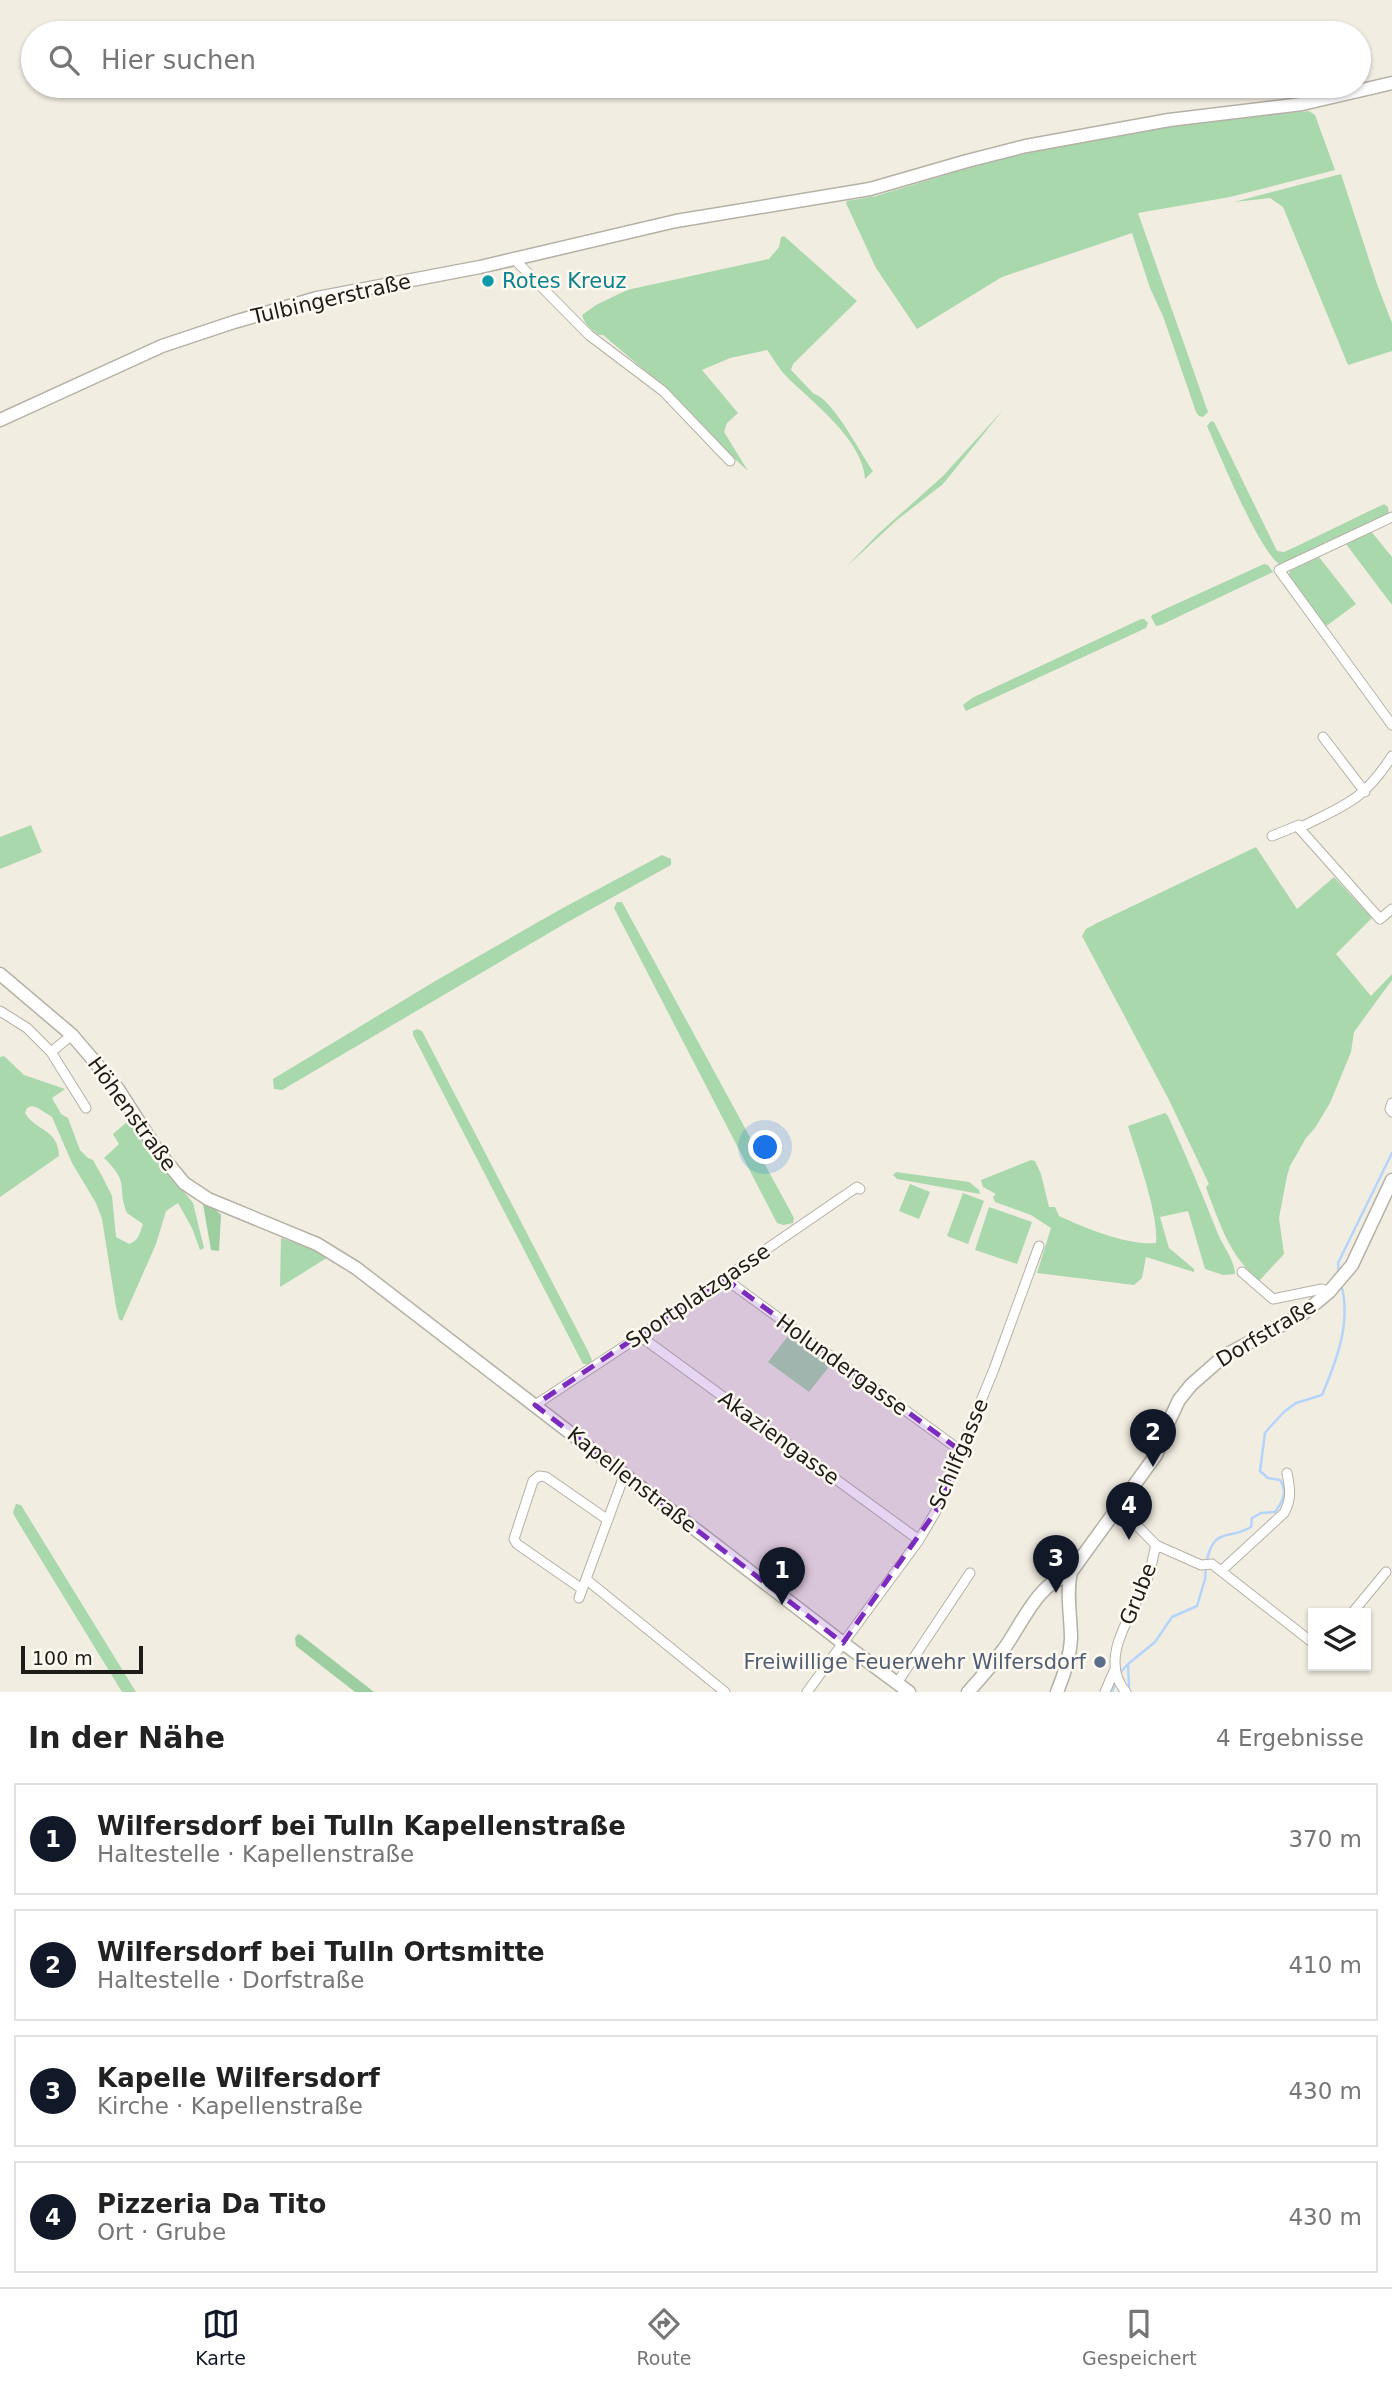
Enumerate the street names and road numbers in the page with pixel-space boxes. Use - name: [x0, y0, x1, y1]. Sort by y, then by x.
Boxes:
- street label: Tulbingerstraße: [248, 269, 413, 329]
- street label: Höhenstraße: [83, 1052, 181, 1176]
- street label: Sportplatzgasse: [621, 1239, 775, 1353]
- street label: Dorfstraße: [1212, 1294, 1320, 1372]
- street label: Holundergasse: [772, 1309, 912, 1421]
- street label: Akaziengasse: [714, 1386, 844, 1490]
- street label: Schilfgasse: [925, 1395, 993, 1513]
- street label: Kapellenstraße: [563, 1422, 701, 1538]
- street label: Grube: [1115, 1560, 1161, 1628]

